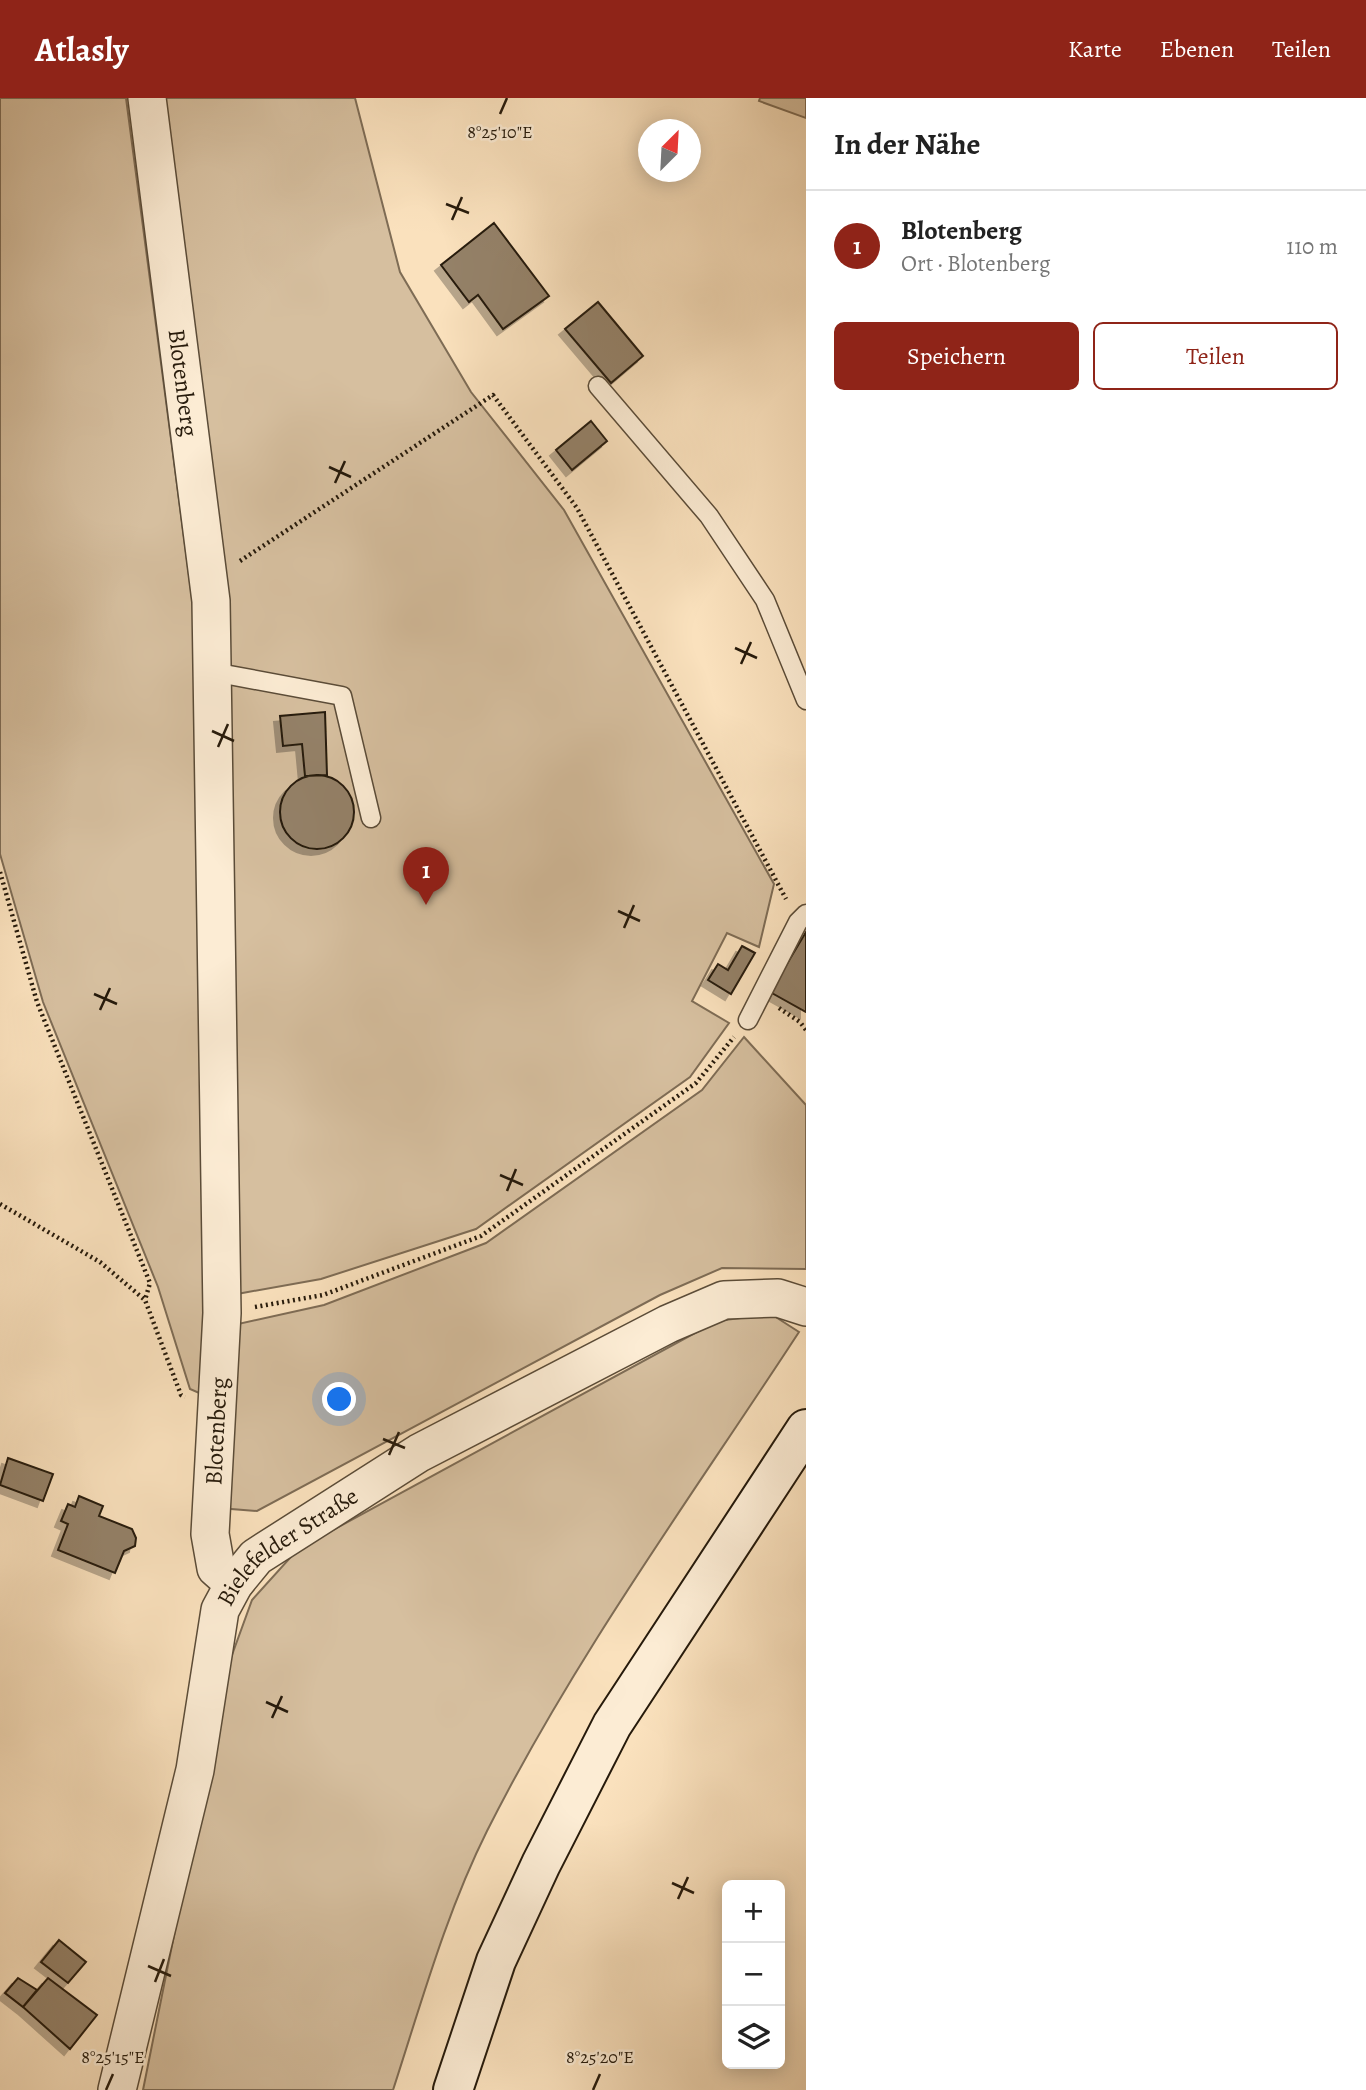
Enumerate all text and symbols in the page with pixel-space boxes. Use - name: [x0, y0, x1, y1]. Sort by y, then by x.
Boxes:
- text: Atlasly: [35, 27, 129, 72]
- text: Karte: [1068, 33, 1122, 65]
- text: Ebenen: [1160, 33, 1234, 65]
- text: Teilen: [1272, 33, 1331, 65]
- north arrow: [638, 119, 701, 182]
- text: 8°25'10"E: [467, 120, 533, 144]
- text: In der Nähe: [834, 124, 980, 164]
- text: Blotenberg: [901, 213, 1022, 248]
- text: 1: [853, 231, 861, 262]
- text: 110 m: [1286, 231, 1338, 262]
- text: Ort · Blotenberg: [901, 248, 1051, 279]
- button: Speichern: [834, 322, 1079, 390]
- button: Teilen: [1093, 322, 1338, 390]
- street label: Blotenberg: [161, 327, 206, 438]
- pin: 1: [403, 847, 449, 905]
- street label: Blotenberg: [197, 1376, 235, 1486]
- your location: [322, 1382, 356, 1416]
- street label: Bielefelder Straße: [209, 1480, 364, 1612]
- map controls: [722, 1880, 785, 2069]
- button: +: [722, 1880, 785, 1943]
- button: −: [722, 1943, 785, 2006]
- button: layers: [722, 2006, 785, 2069]
- text: 8°25'15"E: [81, 2045, 145, 2069]
- text: 8°25'20"E: [566, 2045, 634, 2069]

